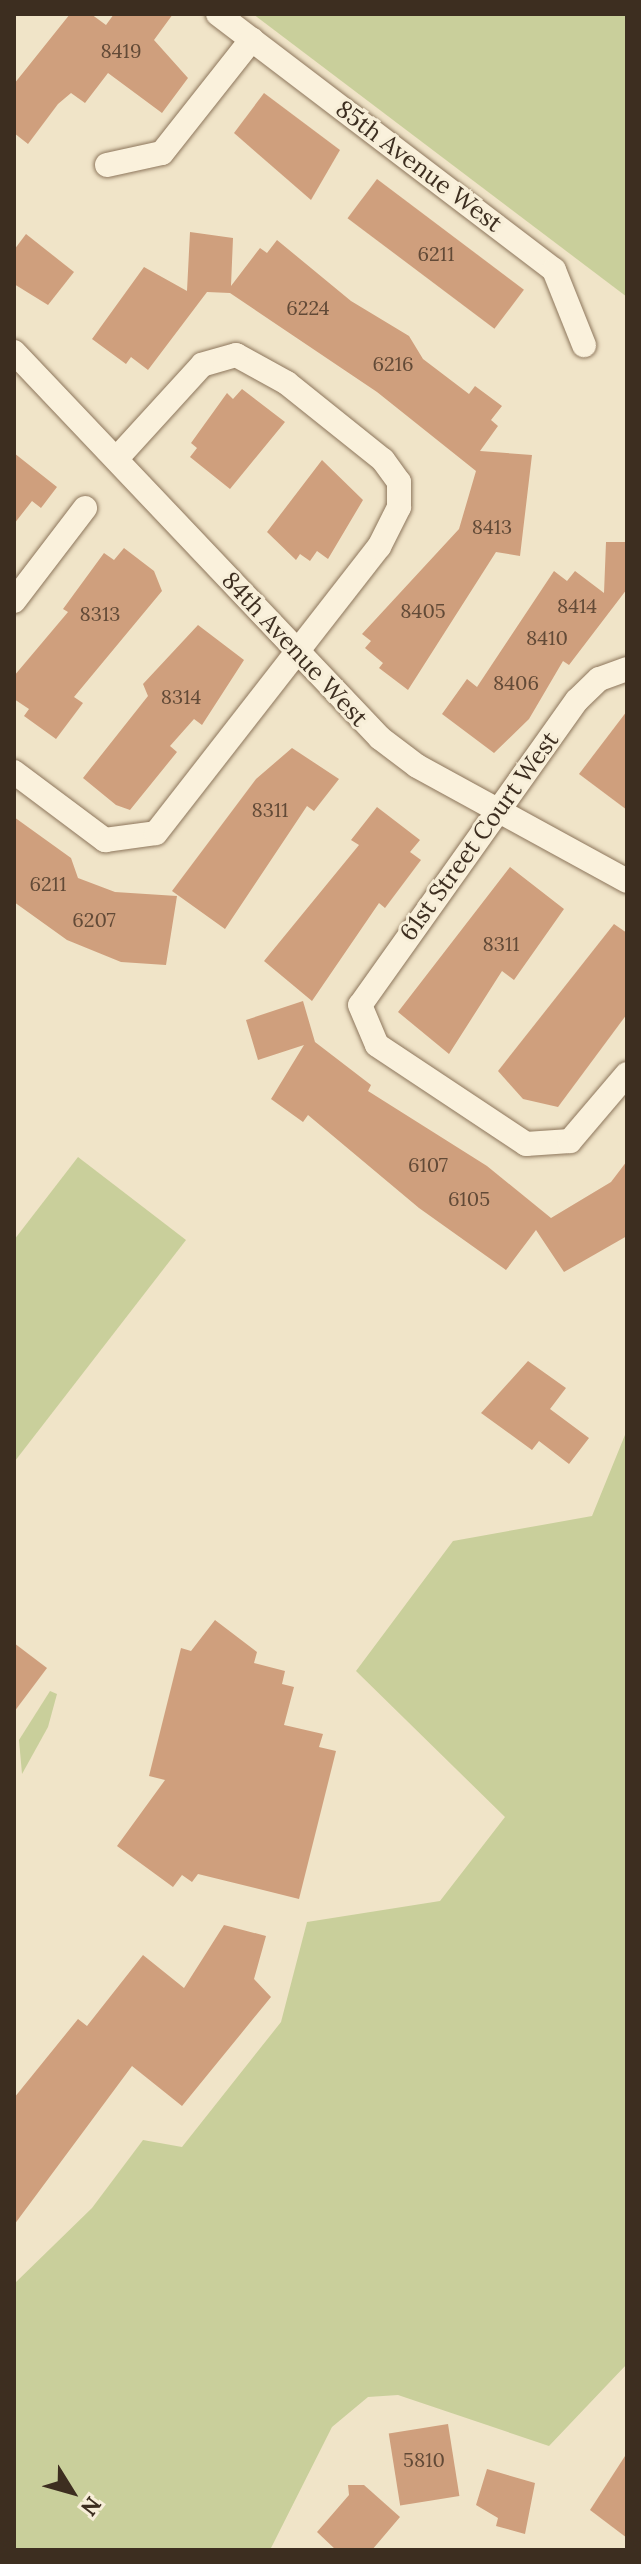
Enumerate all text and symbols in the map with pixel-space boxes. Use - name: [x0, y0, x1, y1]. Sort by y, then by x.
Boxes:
- house number: 8419: [101, 38, 141, 62]
- street label: 85th Avenue West: [330, 94, 508, 238]
- house number: 6211: [418, 241, 454, 265]
- house number: 6224: [286, 295, 330, 319]
- house number: 6216: [372, 351, 414, 375]
- house number: 8413: [472, 514, 512, 538]
- street label: 84th Avenue West: [216, 566, 374, 732]
- house number: 8414: [557, 593, 597, 617]
- house number: 8405: [400, 598, 446, 622]
- house number: 8313: [80, 601, 120, 625]
- house number: 8410: [526, 625, 568, 649]
- house number: 8406: [493, 670, 539, 694]
- house number: 8314: [161, 684, 201, 708]
- street label: 61st Street Court West: [393, 726, 565, 946]
- house number: 8311: [252, 797, 288, 821]
- house number: 6211: [30, 871, 66, 895]
- house number: 6207: [72, 907, 116, 931]
- house number: 8311: [483, 931, 519, 955]
- house number: 6107: [408, 1152, 448, 1176]
- house number: 6105: [448, 1186, 490, 1210]
- house number: 5810: [403, 2447, 445, 2471]
- north arrow: [32, 2452, 112, 2532]
- text: N: [75, 2491, 107, 2522]

